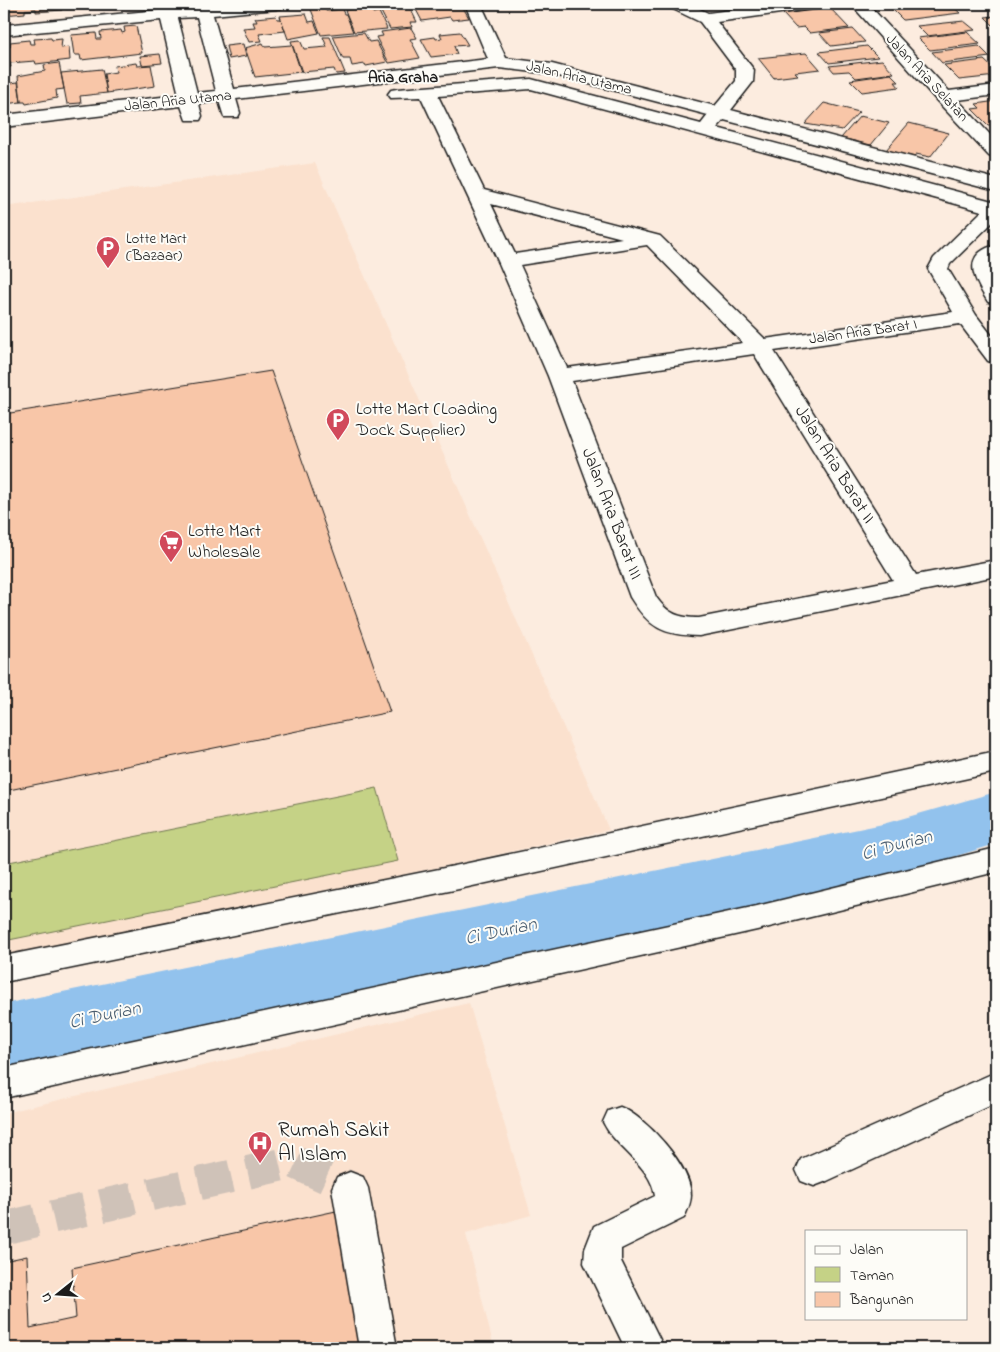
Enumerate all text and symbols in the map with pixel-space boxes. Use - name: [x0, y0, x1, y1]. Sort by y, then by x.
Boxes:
- street label: Jalan Aria Selatan: [880, 29, 974, 127]
- street label: Jalan Aria Utama: [524, 55, 634, 101]
- district label: Aria Graha: [368, 66, 438, 90]
- street label: Jalan Aria Utama: [123, 84, 233, 118]
- place label: Lotte Mart (Bazaar): [126, 228, 187, 267]
- parking icon: Lotte Mart (Bazaar): [95, 235, 121, 269]
- street label: Jalan Aria Barat I: [808, 314, 918, 350]
- place label: Lotte Mart (Loading Dock Supplier): [355, 397, 497, 444]
- street label: Jalan Aria Barat II: [787, 401, 881, 529]
- parking icon: Lotte Mart (Loading Dock Supplier): [325, 407, 351, 441]
- street label: Jalan Aria Barat III: [574, 444, 648, 584]
- place label: Lotte Mart Wholesale: [188, 519, 261, 566]
- supermarket icon: Lotte Mart Wholesale: [158, 529, 184, 563]
- water label: Ci Durian: [859, 823, 936, 868]
- water label: Ci Durian: [463, 911, 540, 953]
- water label: Ci Durian: [67, 995, 144, 1037]
- place label: Rumah Sakit Al Islam: [278, 1116, 389, 1170]
- hospital icon: Rumah Sakit Al Islam: [247, 1130, 273, 1164]
- legend: [805, 1230, 968, 1320]
- text: Jalan: [850, 1239, 883, 1261]
- text: Taman: [850, 1265, 894, 1287]
- north arrow: [32, 1270, 82, 1320]
- text: Bangunan: [849, 1289, 914, 1312]
- text: U: [36, 1290, 58, 1305]

